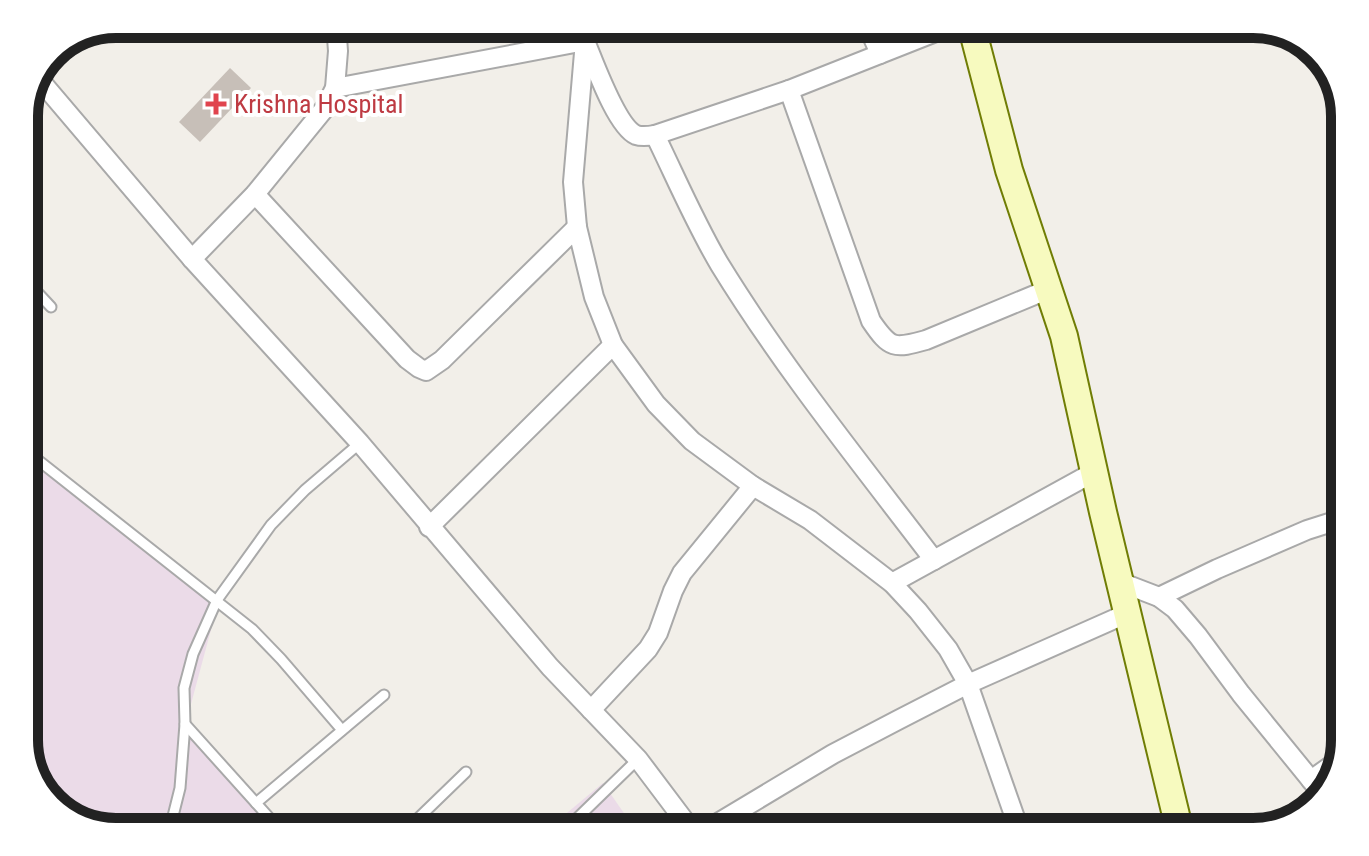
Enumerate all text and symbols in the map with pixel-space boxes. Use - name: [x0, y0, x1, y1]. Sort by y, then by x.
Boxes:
- place label: Krishna Hospital: [234, 89, 403, 119]
- marker: Krishna Hospital: [205, 93, 227, 115]

